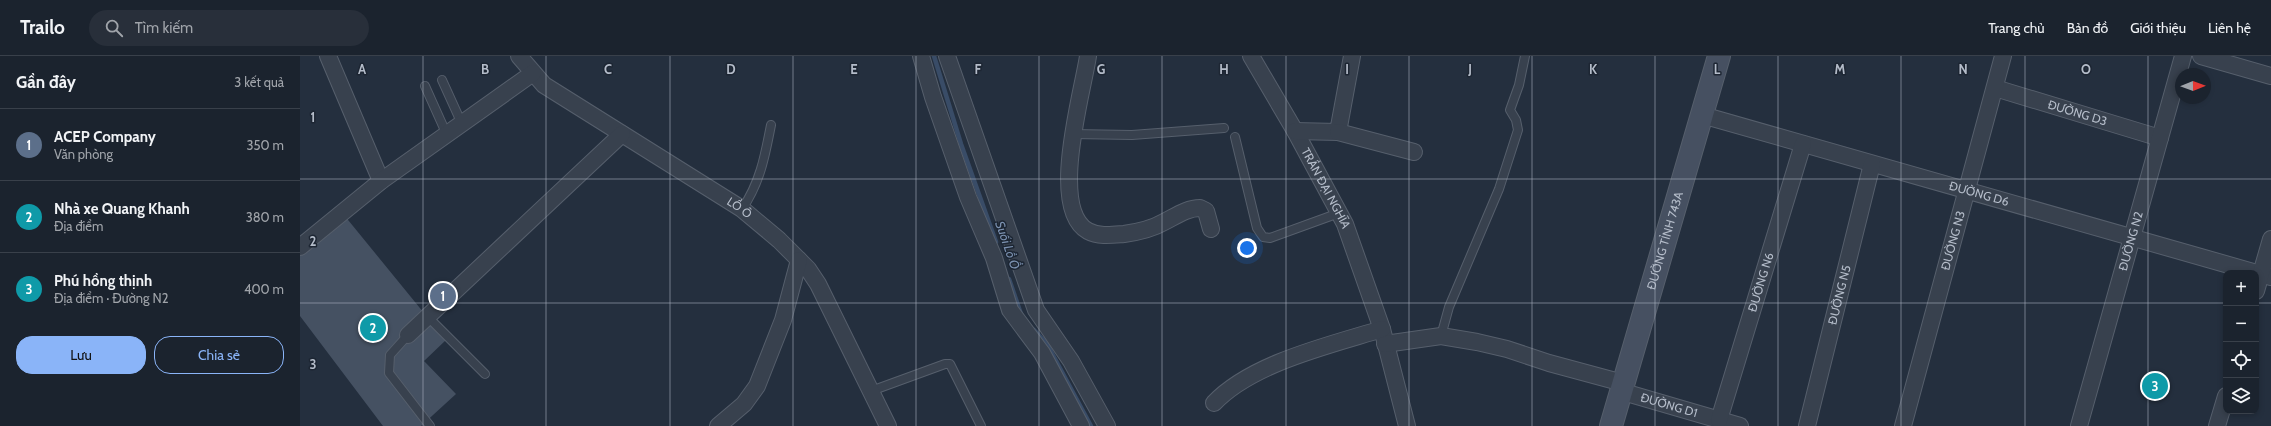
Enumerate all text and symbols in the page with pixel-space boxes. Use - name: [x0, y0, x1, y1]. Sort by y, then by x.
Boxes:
- search box: [89, 10, 369, 46]
- text: Trailo: [20, 16, 65, 39]
- icon: search: [103, 17, 125, 39]
- text: Tìm kiếm: [135, 19, 193, 37]
- text: Trang chủ: [1988, 19, 2045, 37]
- text: Bản đồ: [2067, 19, 2108, 37]
- text: Giới thiệu: [2130, 19, 2186, 37]
- text: Liên hệ: [2208, 19, 2251, 37]
- text: A: [358, 61, 367, 77]
- text: B: [481, 61, 489, 77]
- text: C: [604, 61, 612, 77]
- text: D: [726, 61, 736, 77]
- text: E: [850, 61, 858, 77]
- text: F: [975, 61, 982, 77]
- text: G: [1097, 61, 1106, 77]
- text: H: [1219, 61, 1229, 77]
- text: I: [1345, 61, 1349, 77]
- text: J: [1467, 61, 1472, 77]
- text: K: [1589, 61, 1598, 77]
- text: L: [1714, 61, 1721, 77]
- text: M: [1835, 61, 1846, 77]
- text: N: [1958, 61, 1968, 77]
- text: O: [2081, 61, 2091, 77]
- north arrow: [2175, 68, 2211, 104]
- text: Gần đây: [16, 72, 76, 92]
- text: 3 kết quả: [234, 74, 284, 90]
- street label: ĐƯỜNG D3: [2046, 96, 2109, 128]
- text: 1: [311, 109, 315, 125]
- text: ACEP Company: [54, 128, 156, 146]
- text: 1: [27, 137, 31, 153]
- text: 350 m: [247, 137, 284, 153]
- street label: TRẦN ĐẠI NGHĨA: [1298, 145, 1354, 231]
- text: Văn phòng: [54, 146, 113, 162]
- street label: ĐƯỜNG D6: [1948, 178, 2011, 209]
- street label: ĐƯỜNG TỈNH 743A: [1643, 189, 1686, 291]
- street label: LỒ Ô: [724, 194, 755, 221]
- text: Nhà xe Quang Khanh: [54, 200, 190, 218]
- text: 2: [26, 209, 32, 225]
- text: 380 m: [246, 209, 284, 225]
- street label: ĐƯỜNG N3: [1937, 209, 1968, 272]
- street label: ĐƯỜNG N2: [2115, 210, 2146, 272]
- text: Địa điểm: [54, 218, 103, 234]
- water label: Suối Lồ Ồ: [992, 218, 1026, 271]
- text: 2: [310, 233, 317, 249]
- your location: [1237, 238, 1257, 258]
- street label: ĐƯỜNG N6: [1744, 250, 1777, 314]
- street label: ĐƯỜNG N5: [1824, 263, 1854, 326]
- map controls: [2223, 270, 2259, 414]
- button: +: [2223, 270, 2259, 306]
- text: Phú hồng thịnh: [54, 272, 152, 290]
- text: 3: [25, 281, 33, 297]
- text: 400 m: [244, 281, 284, 297]
- pin: 1: [430, 281, 456, 311]
- text: Địa điểm · Đường N2: [54, 290, 168, 306]
- button: −: [2223, 306, 2259, 342]
- pin: 2: [360, 313, 386, 343]
- button: Lưu: [16, 336, 146, 374]
- button: Chia sẻ: [154, 336, 284, 374]
- button: locate: [2223, 342, 2259, 378]
- text: 3: [309, 356, 317, 372]
- pin: 3: [2142, 371, 2168, 401]
- button: layers: [2223, 378, 2259, 414]
- street label: ĐƯỜNG D1: [1639, 389, 1699, 420]

